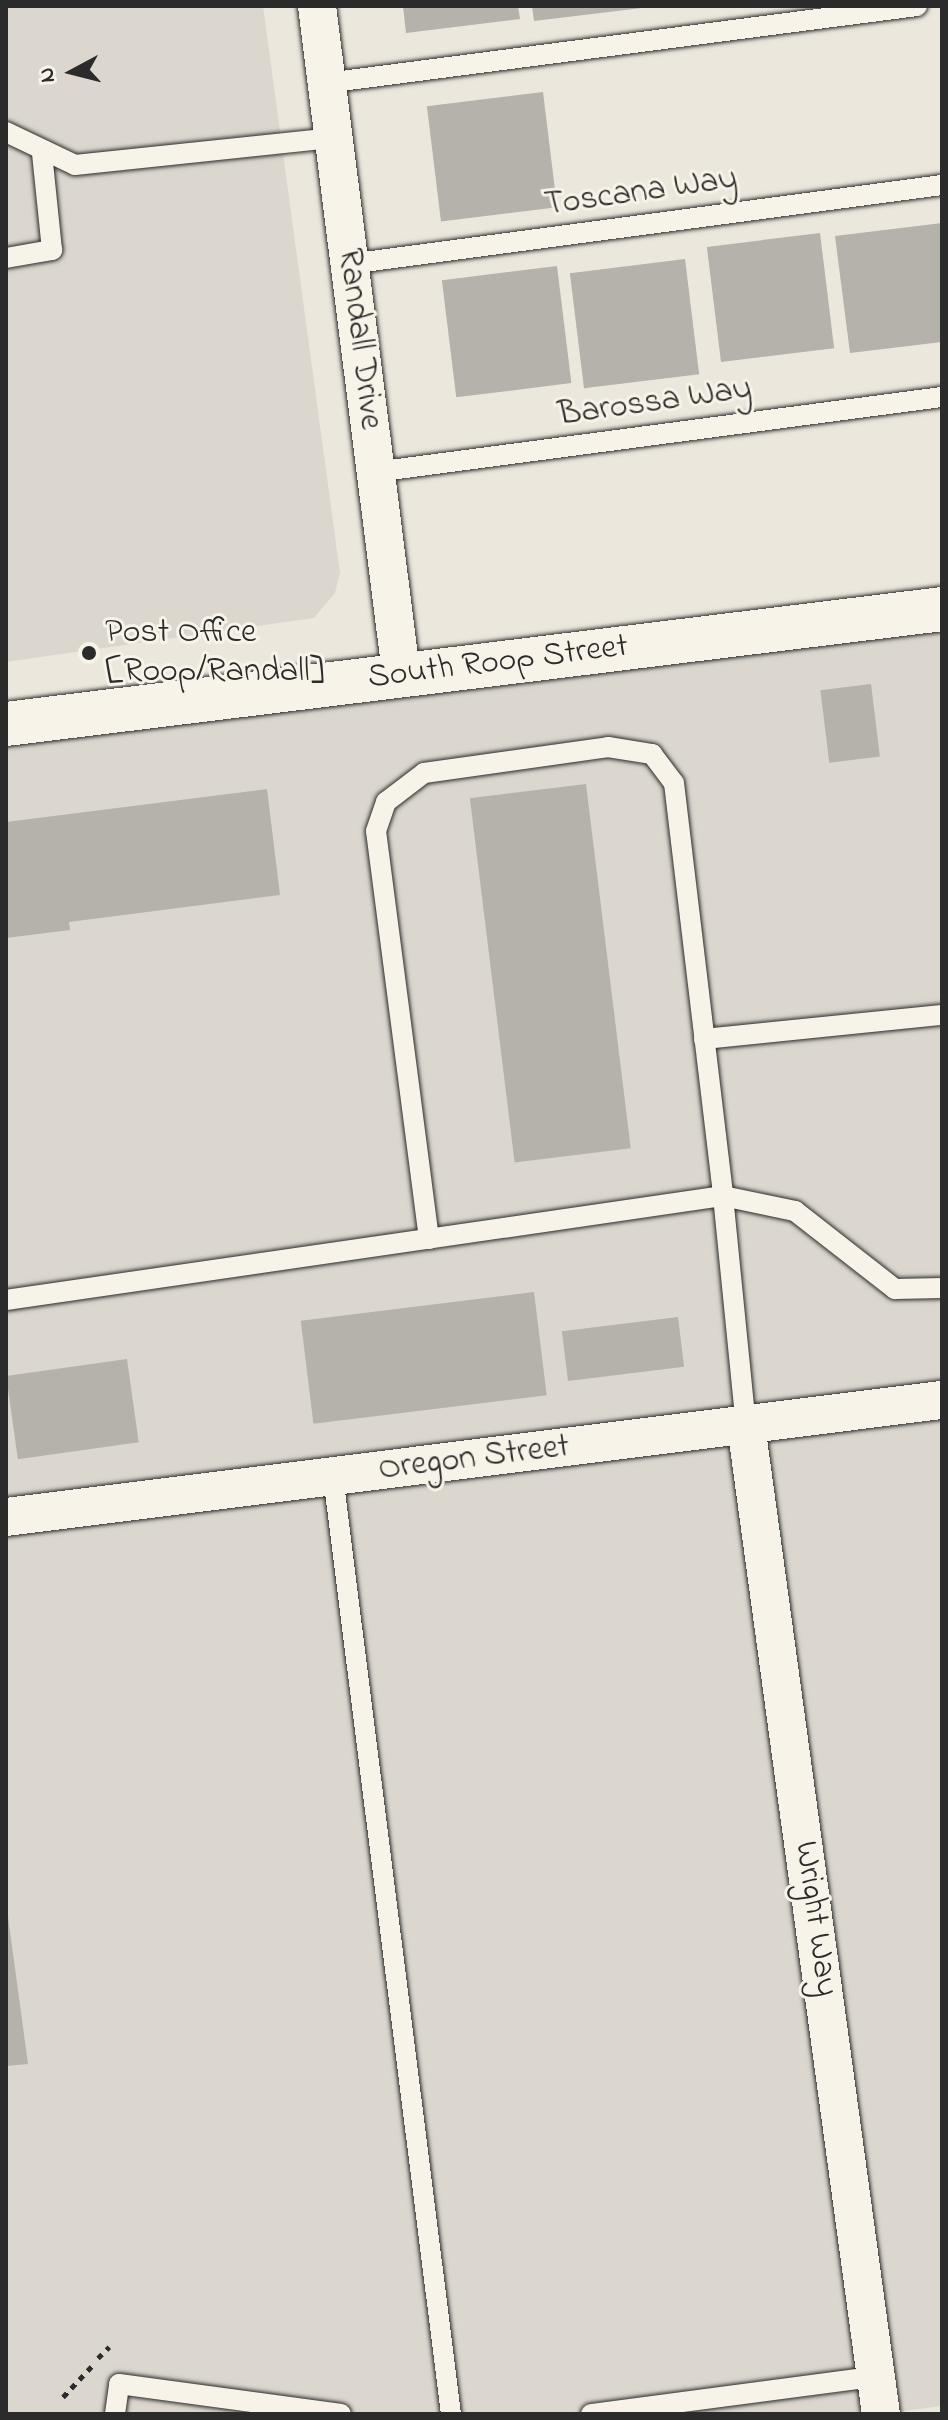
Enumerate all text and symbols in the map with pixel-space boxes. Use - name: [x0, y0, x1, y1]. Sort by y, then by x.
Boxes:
- north arrow: [32, 32, 112, 112]
- text: N: [31, 66, 65, 84]
- street label: Toscana Way: [542, 159, 740, 227]
- street label: Randall Drive: [328, 246, 390, 432]
- street label: Barossa Way: [556, 369, 754, 437]
- place label: Post Office [Roop/Randall]: [105, 613, 324, 692]
- street label: South Roop Street: [366, 627, 630, 699]
- marker: Post Office [Roop/Randall]: [80, 644, 98, 662]
- street label: Oregon Street: [376, 1427, 572, 1491]
- street label: Wright Way: [784, 1839, 846, 1999]

